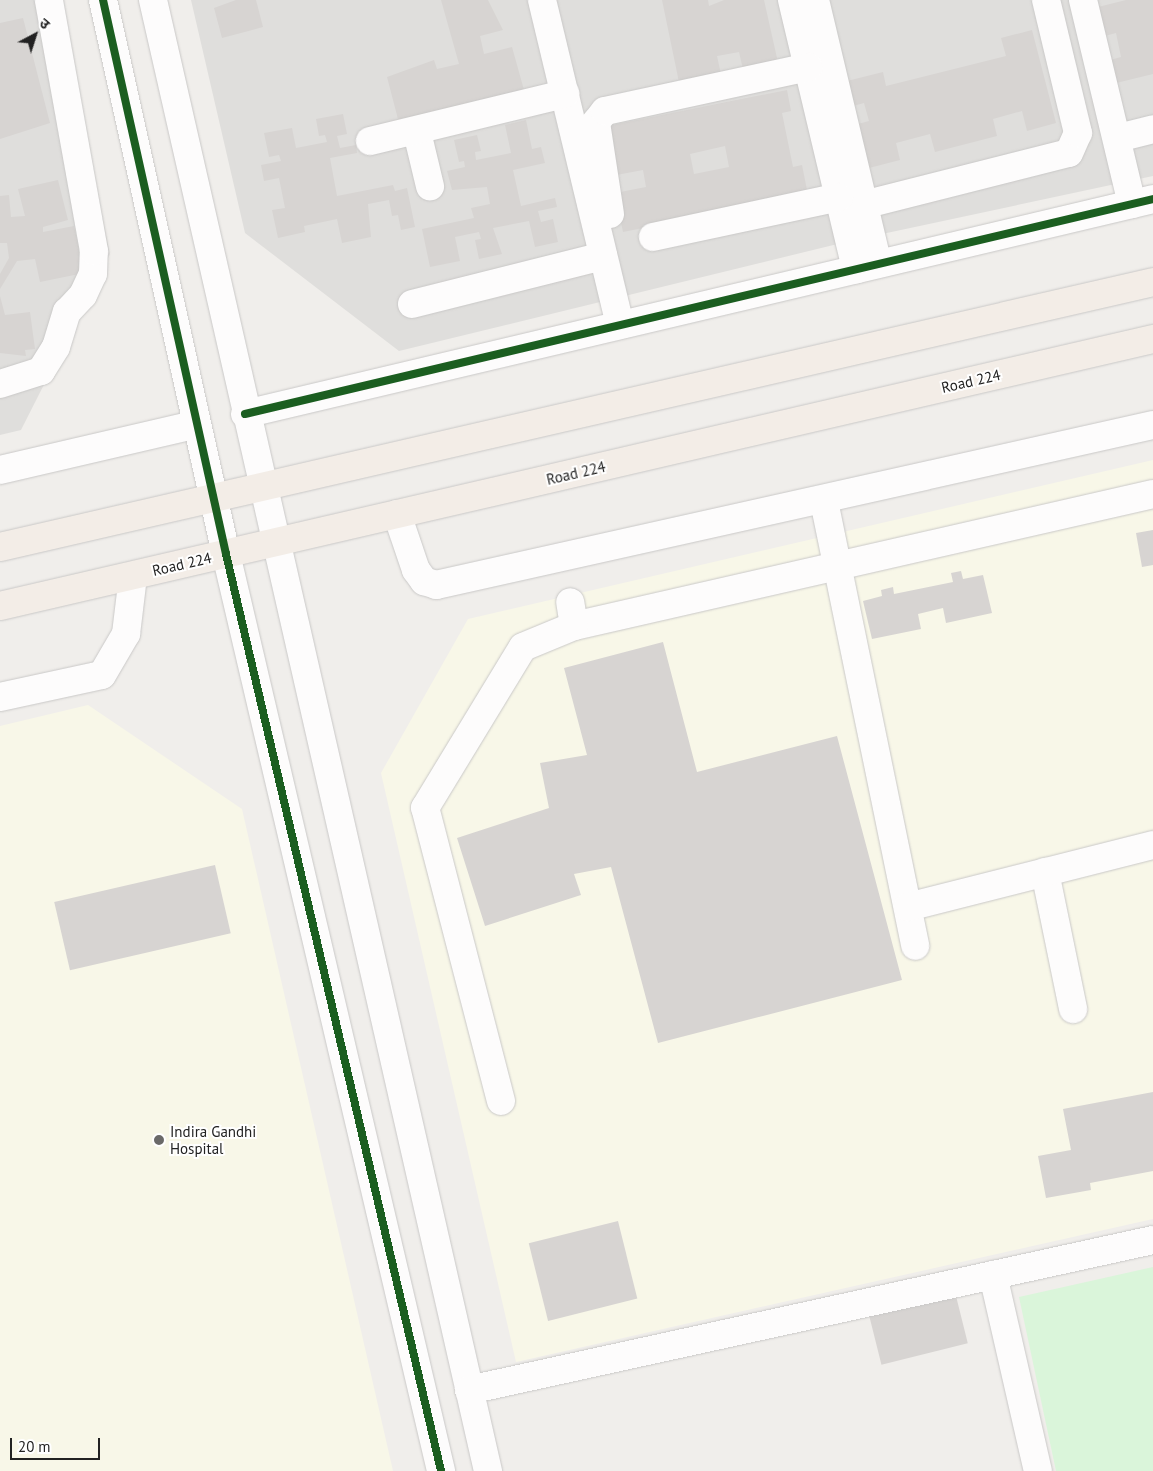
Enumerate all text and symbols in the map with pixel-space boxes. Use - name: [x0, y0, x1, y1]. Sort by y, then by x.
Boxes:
- north arrow: [10, 10, 60, 60]
- text: उ: [36, 14, 54, 33]
- street label: Road 224: [940, 365, 1002, 397]
- street label: Road 224: [545, 457, 607, 489]
- street label: Road 224: [151, 548, 213, 580]
- place label: Indira Gandhi Hospital: [170, 1122, 256, 1157]
- marker: Indira Gandhi Hospital: [152, 1133, 166, 1147]
- scale bar: [12, 1428, 102, 1460]
- text: 20 m: [18, 1437, 51, 1456]

